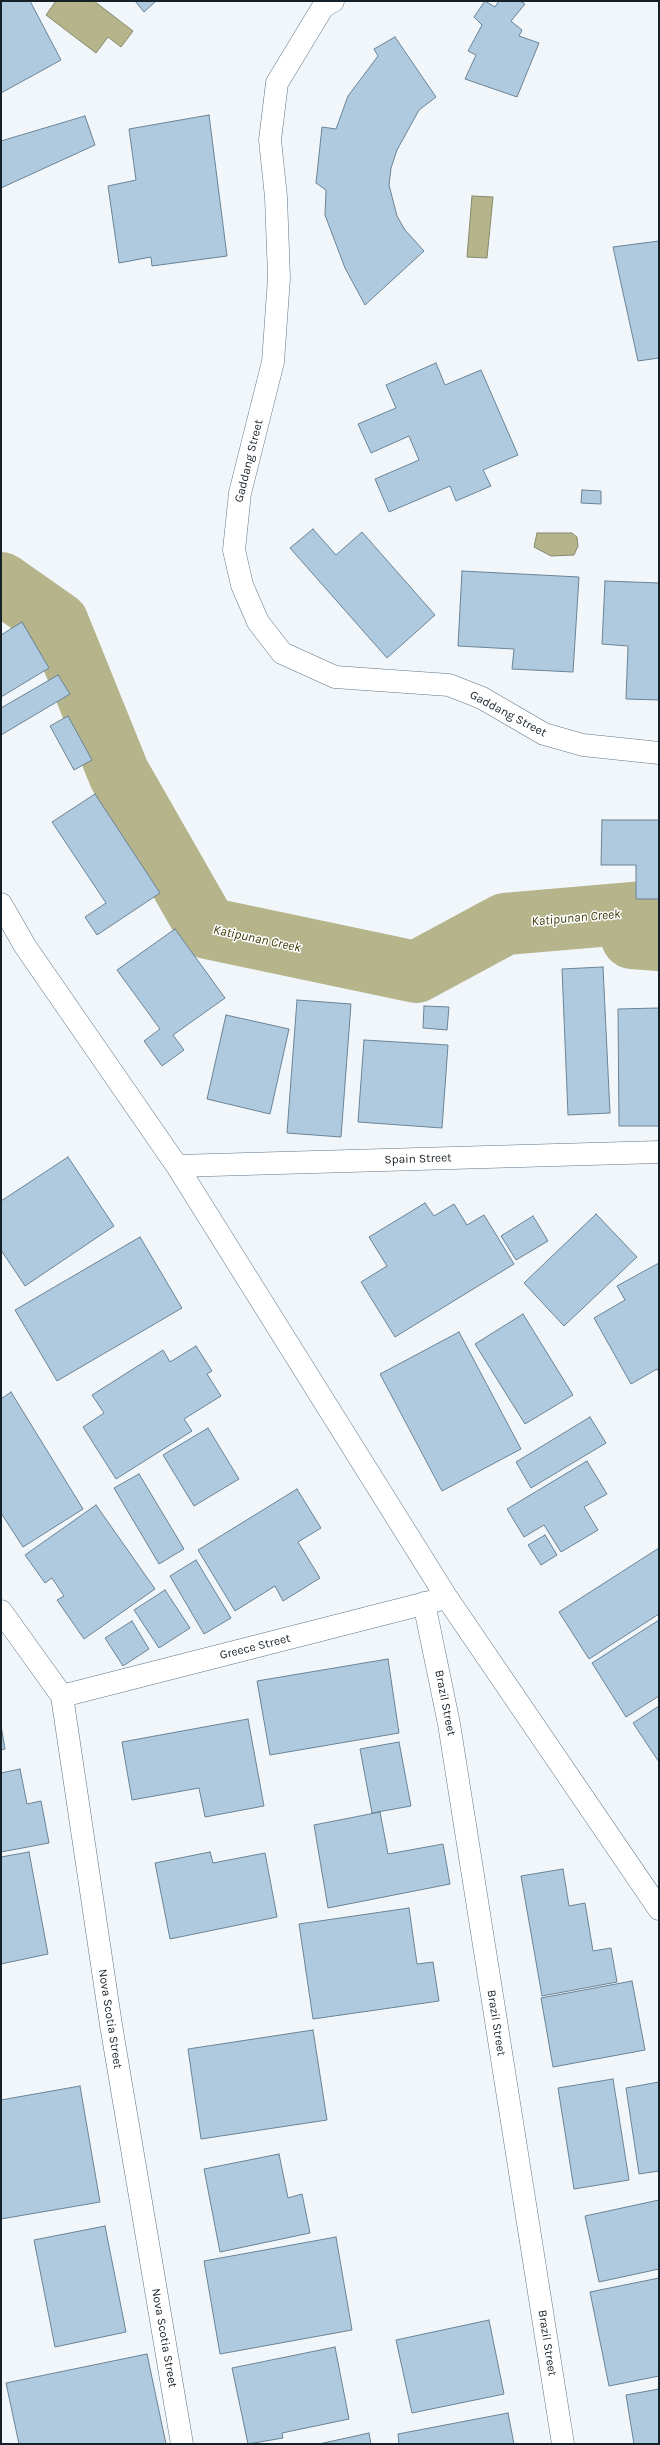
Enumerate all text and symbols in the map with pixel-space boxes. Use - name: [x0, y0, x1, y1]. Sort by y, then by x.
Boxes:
- street label: Gaddang Street: [232, 418, 266, 504]
- street label: Gaddang Street: [467, 688, 549, 740]
- water label: Katipunan Creek: [531, 906, 621, 930]
- water label: Katipunan Creek: [212, 922, 302, 956]
- street label: Spain Street: [384, 1151, 452, 1167]
- street label: Greece Street: [218, 1631, 292, 1663]
- street label: Brazil Street: [432, 1669, 458, 1737]
- street label: Nova Scotia Street: [95, 1968, 125, 2070]
- street label: Brazil Street: [484, 1989, 508, 2057]
- street label: Nova Scotia Street: [148, 2287, 180, 2389]
- street label: Brazil Street: [535, 2309, 559, 2377]

